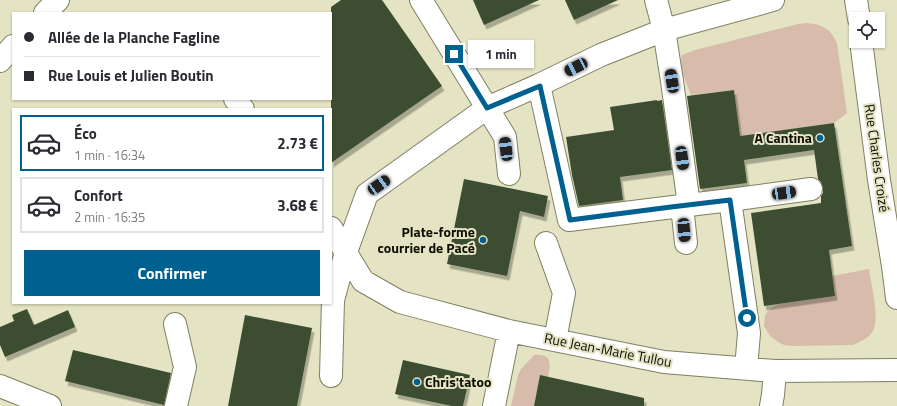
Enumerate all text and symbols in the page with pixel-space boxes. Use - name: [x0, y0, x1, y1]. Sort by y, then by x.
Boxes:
- map controls: [849, 12, 885, 48]
- button: locate: [849, 12, 885, 48]
- text: Allée de la Planche Fagline: [48, 26, 220, 49]
- callout: 1 min: [468, 40, 534, 68]
- text: 1 min: [485, 44, 517, 64]
- route end: [445, 45, 463, 63]
- car: [563, 56, 589, 78]
- text: Rue Louis et Julien Boutin: [48, 64, 214, 87]
- car: [664, 68, 680, 94]
- street label: Rue Charles Croizé: [860, 102, 895, 213]
- text: Éco: [74, 122, 97, 145]
- icon: car: [26, 125, 62, 161]
- place label: A Cantina: [754, 127, 812, 148]
- text: 2.73 €: [277, 132, 318, 155]
- marker: A Cantina: [815, 133, 825, 143]
- car: [499, 136, 513, 162]
- text: 1 min · 16:34: [74, 145, 145, 165]
- car: [674, 145, 690, 171]
- car: [366, 173, 392, 197]
- text: Confort: [74, 184, 123, 207]
- car: [771, 185, 797, 201]
- icon: car: [26, 187, 62, 223]
- text: 3.68 €: [277, 194, 318, 217]
- text: 2 min · 16:35: [74, 207, 145, 227]
- car: [677, 218, 691, 242]
- place label: Plate-forme courrier de Pacé: [378, 221, 475, 258]
- marker: Plate-forme courrier de Pacé: [478, 235, 488, 245]
- button: Confirmer: [24, 250, 320, 296]
- route start: [738, 309, 756, 327]
- street label: Rue Jean-Marie Tullou: [542, 327, 674, 372]
- place label: Chris'tatoo: [425, 371, 491, 392]
- marker: Chris'tatoo: [412, 377, 422, 387]

